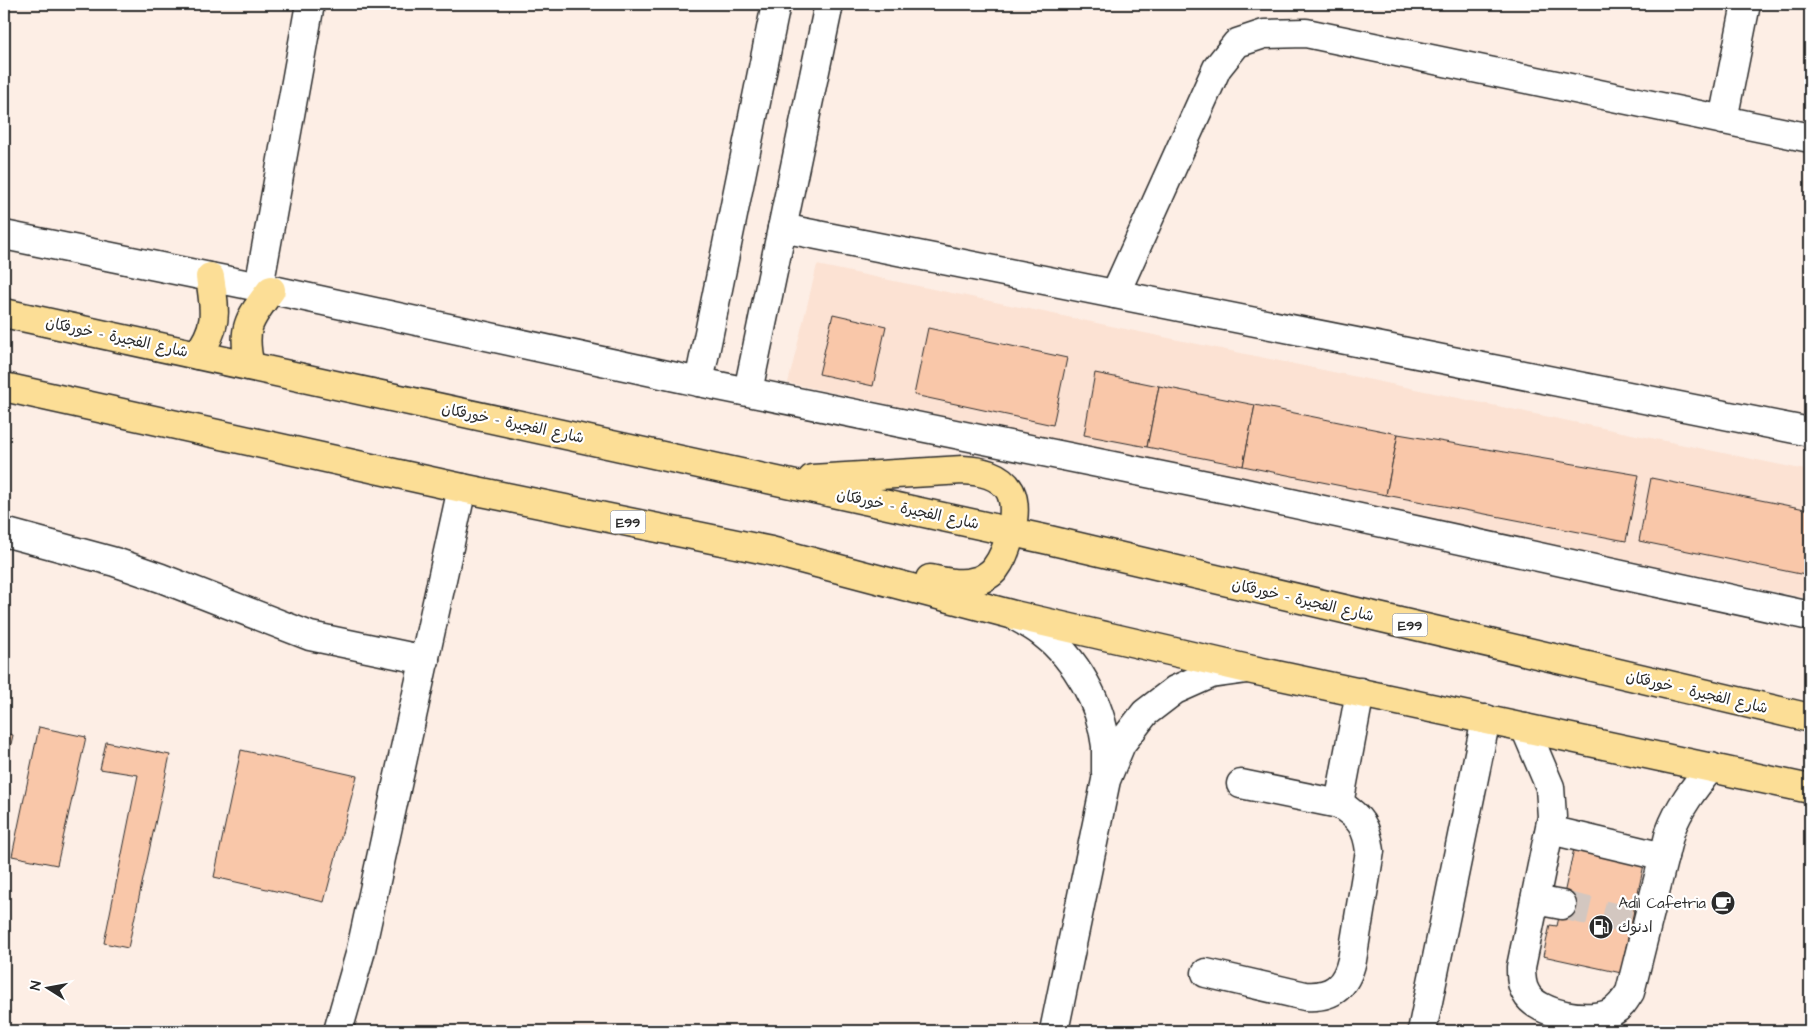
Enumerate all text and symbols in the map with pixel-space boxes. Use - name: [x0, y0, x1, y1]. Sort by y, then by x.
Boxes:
- street label: شارع الفجيرة - خورفكان: [44, 312, 190, 363]
- street label: شارع الفجيرة - خورفكان: [440, 398, 586, 449]
- street label: شارع الفجيرة - خورفكان: [835, 484, 981, 535]
- road number: E99: [610, 511, 646, 534]
- street label: شارع الفجيرة - خورفكان: [1230, 574, 1376, 627]
- road number: E99: [1392, 614, 1428, 636]
- street label: شارع الفجيرة - خورفكان: [1624, 666, 1770, 719]
- cafe icon: Adil Cafetria: [1710, 890, 1736, 916]
- place label: Adil Cafetria: [1619, 893, 1706, 914]
- fuel station icon: ادنوك: [1588, 914, 1614, 940]
- place label: ادنوك: [1618, 917, 1653, 938]
- north arrow: [22, 962, 72, 1012]
- text: N: [26, 979, 47, 992]

